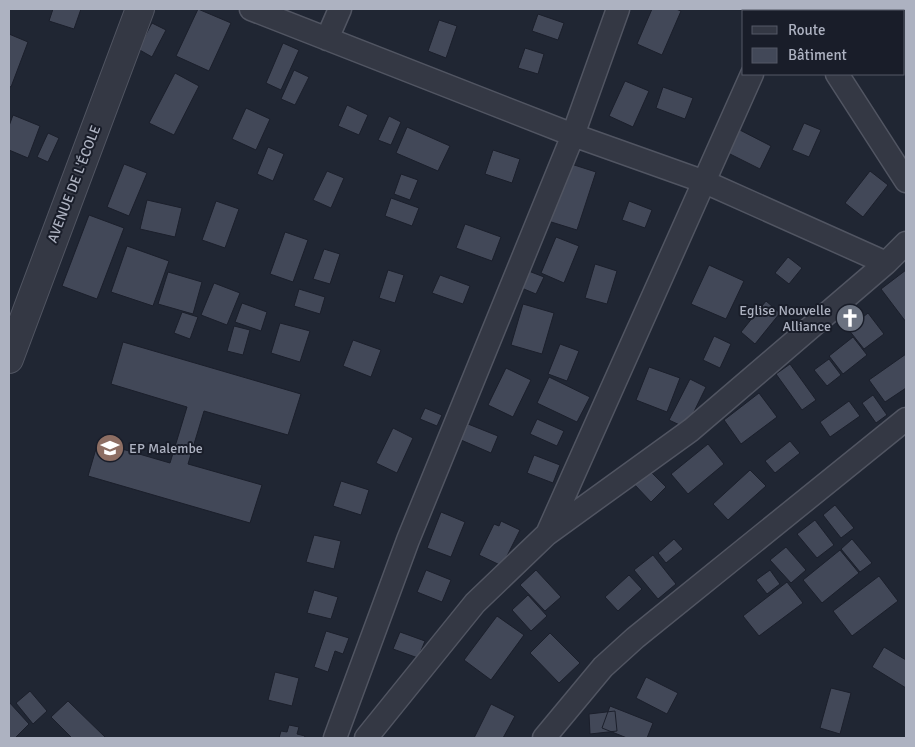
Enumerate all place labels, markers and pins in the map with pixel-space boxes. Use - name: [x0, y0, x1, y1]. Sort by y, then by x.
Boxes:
- place label: Eglise Nouvelle Alliance: [739, 302, 831, 335]
- church icon: Eglise Nouvelle Alliance: [835, 303, 865, 333]
- school or university icon: EP Malembe: [95, 433, 125, 463]
- place label: EP Malembe: [129, 440, 203, 457]

